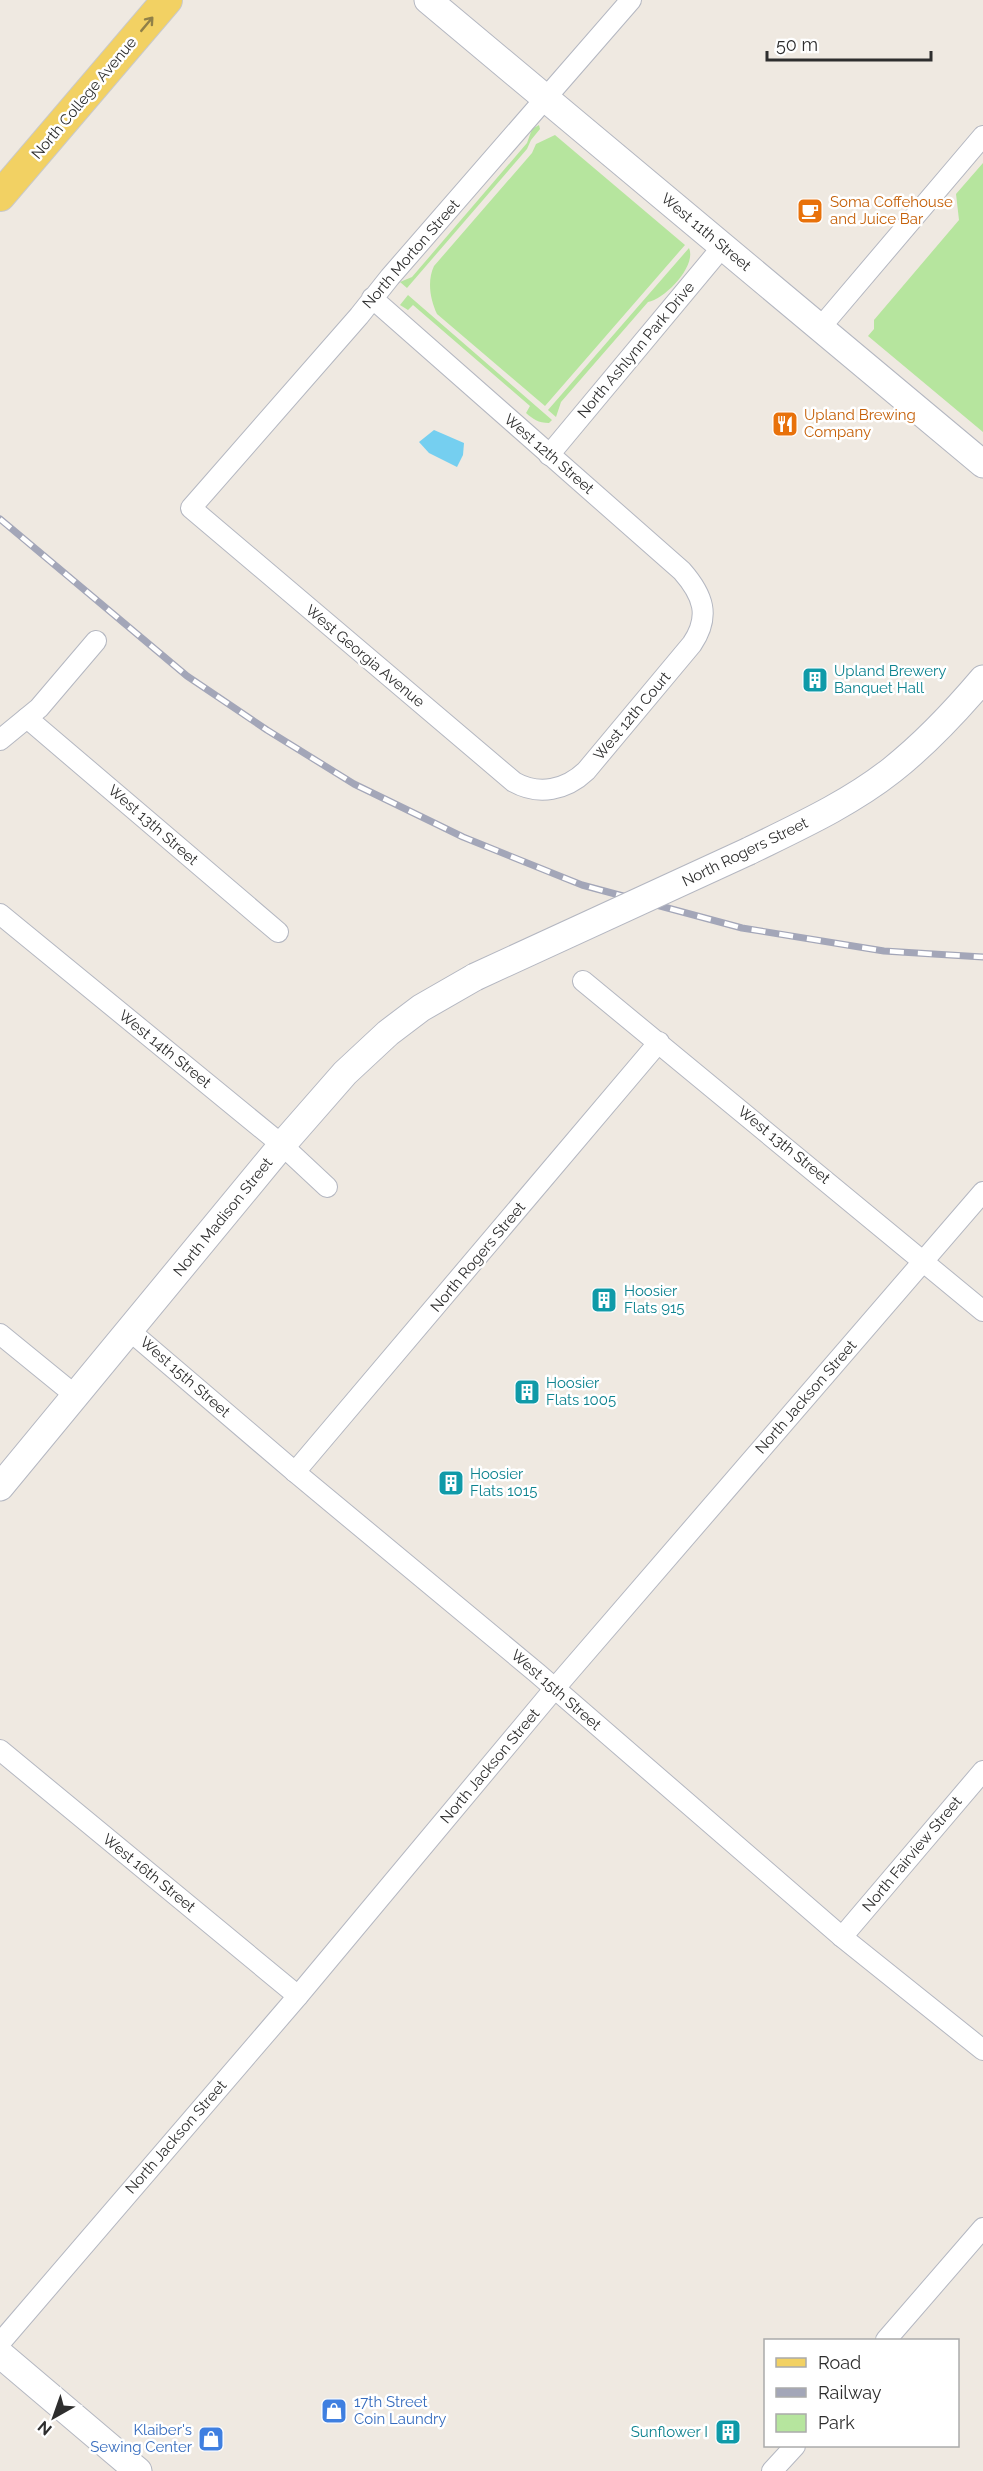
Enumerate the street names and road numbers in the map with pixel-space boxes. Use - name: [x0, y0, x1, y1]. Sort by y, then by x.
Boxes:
- street label: North College Avenue: [28, 33, 140, 163]
- street label: West 11th Street: [657, 189, 755, 275]
- street label: North Morton Street: [359, 196, 463, 312]
- street label: North Ashlynn Park Drive: [574, 278, 698, 422]
- street label: West 12th Street: [500, 410, 598, 498]
- street label: West Georgia Avenue: [302, 601, 428, 711]
- street label: West 12th Court: [590, 668, 674, 764]
- street label: West 13th Street: [104, 781, 202, 869]
- street label: North Rogers Street: [679, 814, 811, 890]
- street label: West 14th Street: [115, 1006, 215, 1092]
- street label: West 13th Street: [734, 1102, 834, 1188]
- street label: North Madison Street: [170, 1154, 276, 1280]
- street label: North Rogers Street: [427, 1198, 529, 1316]
- street label: West 15th Street: [136, 1333, 234, 1421]
- street label: North Jackson Street: [752, 1337, 860, 1457]
- street label: West 15th Street: [507, 1646, 605, 1734]
- street label: North Jackson Street: [437, 1705, 543, 1827]
- street label: North Fairview Street: [859, 1793, 965, 1915]
- street label: West 16th Street: [99, 1830, 199, 1916]
- street label: North Jackson Street: [122, 2077, 230, 2197]

